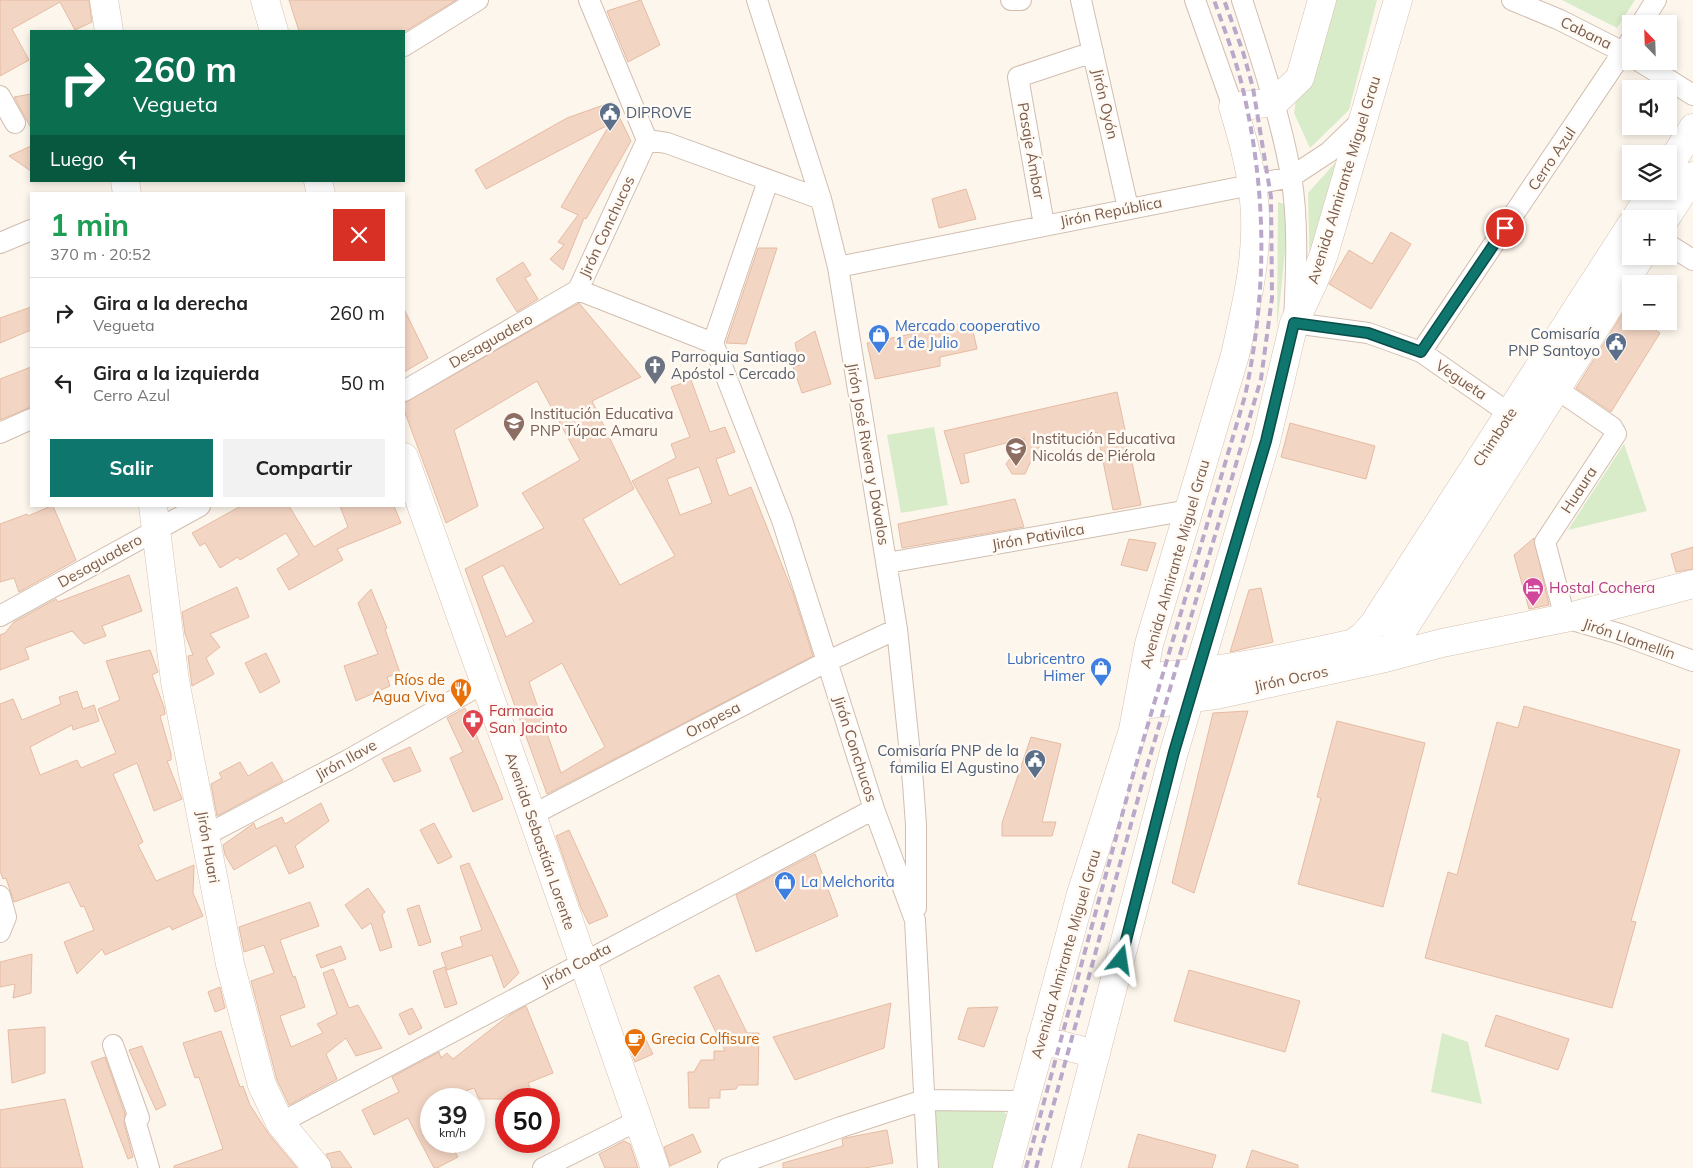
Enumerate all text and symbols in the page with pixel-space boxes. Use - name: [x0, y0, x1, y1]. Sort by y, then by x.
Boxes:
- street label: Cabana: [1557, 12, 1615, 53]
- north arrow: [1622, 15, 1678, 70]
- map controls: [1622, 15, 1677, 330]
- text: 260 m: [133, 47, 237, 91]
- icon: right: [50, 50, 115, 115]
- street label: Jirón Oyón: [1088, 67, 1123, 141]
- street label: Avenida Almirante Miguel Grau: [1303, 74, 1384, 286]
- button: sound: [1622, 80, 1677, 135]
- text: Vegueta: [133, 90, 218, 118]
- public building icon: DIPROVE: [598, 101, 622, 132]
- street label: Pasaje Ámbar: [1014, 101, 1049, 201]
- place label: DIPROVE: [626, 103, 692, 122]
- street label: Cerro Azul: [1524, 123, 1580, 194]
- icon: left: [114, 145, 142, 173]
- button: layers: [1622, 145, 1677, 200]
- text: Luego: [50, 147, 104, 171]
- street label: Jirón Conchucos: [575, 173, 638, 281]
- street label: Jirón República: [1058, 192, 1164, 231]
- text: 1 min: [50, 206, 129, 244]
- pin: [1484, 207, 1526, 249]
- button: close: [333, 209, 385, 261]
- button: +: [1622, 210, 1677, 265]
- icon: arrive: [1491, 214, 1519, 242]
- text: 370 m · 20:52: [50, 244, 151, 264]
- button: −: [1622, 275, 1677, 330]
- text: Gira a la derecha: [93, 291, 248, 315]
- icon: right: [50, 299, 78, 327]
- text: 260 m: [329, 301, 385, 325]
- street label: Desaguadero: [445, 309, 536, 372]
- text: Vegueta: [93, 315, 155, 335]
- place label: Mercado cooperativo 1 de Julio: [895, 316, 1040, 352]
- shop icon: Mercado cooperativo 1 de Julio: [867, 323, 891, 354]
- place label: Comisaría PNP Santoyo: [1508, 324, 1600, 360]
- public building icon: Comisaría PNP Santoyo: [1604, 331, 1628, 362]
- place label: Parroquia Santiago Apóstol - Cercado: [671, 347, 805, 383]
- church icon: Parroquia Santiago Apóstol - Cercado: [643, 354, 667, 385]
- street label: Vegueta: [1432, 356, 1491, 404]
- text: Gira a la izquierda: [93, 361, 259, 385]
- street label: Jirón José Rivera y Dávalos: [843, 361, 894, 547]
- icon: left: [50, 369, 78, 397]
- text: 50 m: [341, 371, 385, 395]
- text: Cerro Azul: [93, 385, 170, 405]
- place label: Institución Educativa PNP Túpac Amaru: [530, 404, 673, 440]
- street label: Chimbote: [1468, 404, 1521, 470]
- school or university icon: Institución Educativa PNP Túpac Amaru: [502, 411, 526, 442]
- place label: Institución Educativa Nicolás de Piérola: [1032, 429, 1175, 465]
- school or university icon: Institución Educativa Nicolás de Piérola: [1004, 436, 1028, 467]
- button: Salir: [50, 439, 213, 497]
- button: Compartir: [223, 439, 385, 497]
- street label: Avenida Almirante Miguel Grau: [1136, 457, 1213, 671]
- street label: Huaura: [1556, 463, 1601, 517]
- street label: Jirón Pativilca: [990, 519, 1086, 554]
- street label: Desaguadero: [54, 530, 145, 592]
- hotel icon: Hostal Cochera: [1521, 576, 1545, 607]
- place label: Hostal Cochera: [1549, 578, 1655, 597]
- street label: Jirón Llamellín: [1580, 614, 1678, 663]
- place label: Lubricentro Himer: [1007, 649, 1086, 685]
- shop icon: Lubricentro Himer: [1089, 656, 1113, 687]
- street label: Jirón Ocros: [1252, 661, 1330, 696]
- place label: Ríos de Agua Viva: [373, 670, 445, 706]
- restaurant icon: Ríos de Agua Viva: [449, 677, 473, 708]
- street label: Jirón Conchucos: [829, 693, 882, 804]
- street label: Oropesa: [682, 697, 743, 742]
- place label: Farmacia San Jacinto: [489, 701, 568, 737]
- pharmacy icon: Farmacia San Jacinto: [461, 708, 485, 739]
- street label: Jirón Ilave: [312, 735, 380, 784]
- place label: Comisaría PNP de la familia El Agustino: [877, 741, 1019, 777]
- public building icon: Comisaría PNP de la familia El Agustino: [1023, 748, 1047, 779]
- street label: Avenida Sebastián Lorente: [501, 750, 580, 932]
- street label: Jirón Huari: [193, 809, 224, 885]
- street label: Avenida Almirante Miguel Grau: [1027, 847, 1104, 1061]
- shop icon: La Melchorita: [773, 870, 797, 901]
- place label: La Melchorita: [801, 872, 895, 891]
- position arrow: [1094, 933, 1146, 985]
- street label: Jirón Coata: [537, 938, 614, 991]
- cafe icon: Grecia Colfisure: [623, 1027, 647, 1058]
- place label: Grecia Colfisure: [651, 1029, 759, 1048]
- speed limit sign: 50: [495, 1088, 560, 1153]
- text: 39: [437, 1099, 468, 1130]
- text: km/h: [439, 1125, 466, 1140]

